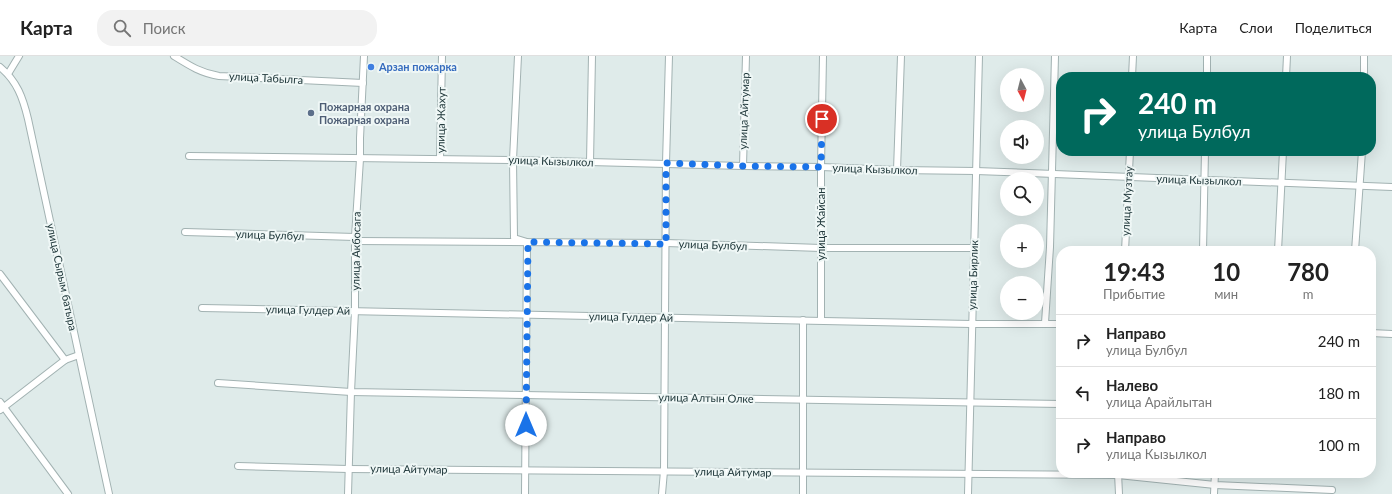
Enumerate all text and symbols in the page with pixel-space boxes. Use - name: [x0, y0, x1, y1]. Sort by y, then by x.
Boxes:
- search box: [97, 10, 377, 46]
- text: Карта: [20, 16, 73, 39]
- icon: search: [111, 17, 133, 39]
- text: Поиск: [143, 19, 186, 37]
- text: Карта: [1179, 19, 1217, 36]
- text: Слои: [1239, 19, 1273, 36]
- text: Поделиться: [1295, 19, 1372, 36]
- place label: Арзан пожарка: [378, 60, 457, 73]
- marker: Арзан пожарка: [366, 62, 376, 72]
- north arrow: [1000, 68, 1044, 112]
- map controls: [1000, 68, 1044, 320]
- street label: улица Табылга: [229, 69, 303, 86]
- street label: улица Айтумар: [736, 72, 751, 150]
- street label: улица Жахут: [433, 86, 448, 153]
- text: 240 m: [1138, 86, 1217, 120]
- icon: right: [1072, 88, 1124, 140]
- place label: Пожарная охрана Пожарная охрана: [319, 100, 410, 126]
- pin: [805, 102, 839, 136]
- marker: Пожарная охрана Пожарная охрана: [306, 108, 316, 118]
- icon: arrive: [811, 108, 833, 130]
- button: sound: [1000, 120, 1044, 164]
- text: улица Булбул: [1138, 120, 1251, 142]
- street label: улица Кызылкол: [508, 153, 594, 168]
- street label: улица Кызылкол: [832, 161, 918, 176]
- street label: улица Музтау: [1118, 165, 1135, 236]
- button: search: [1000, 172, 1044, 216]
- street label: улица Кызылкол: [1156, 172, 1242, 187]
- street label: улица Жайсан: [814, 188, 827, 260]
- street label: улица Акбосага: [348, 211, 363, 291]
- street label: улица Сырым батыра: [45, 222, 80, 332]
- button: +: [1000, 224, 1044, 268]
- street label: улица Булбул: [235, 227, 305, 242]
- street label: улица Булбул: [678, 237, 748, 252]
- street label: улица Бирлик: [965, 239, 980, 310]
- text: 19:43: [1103, 257, 1165, 286]
- text: 10: [1212, 257, 1240, 286]
- text: 780: [1287, 257, 1329, 286]
- button: −: [1000, 276, 1044, 320]
- text: Прибытие: [1103, 286, 1165, 302]
- text: мин: [1214, 286, 1238, 302]
- text: m: [1303, 286, 1313, 302]
- street label: улица Гулдер Ай: [266, 302, 350, 317]
- street label: улица Гулдер Ай: [589, 309, 673, 324]
- text: Направо: [1106, 324, 1166, 342]
- icon: right: [1072, 330, 1094, 352]
- text: 240 m: [1318, 332, 1360, 350]
- text: улица Булбул: [1106, 342, 1187, 358]
- text: Налево: [1106, 376, 1158, 394]
- icon: left: [1072, 382, 1094, 404]
- text: 180 m: [1318, 384, 1360, 402]
- street label: улица Алтын Олке: [658, 390, 754, 405]
- text: улица Арайлытан: [1106, 394, 1212, 410]
- position arrow: [505, 404, 547, 446]
- text: Направо: [1106, 428, 1166, 446]
- icon: right: [1072, 434, 1094, 456]
- text: 100 m: [1318, 436, 1360, 454]
- text: улица Кызылкол: [1106, 446, 1207, 462]
- street label: улица Айтумар: [370, 461, 448, 476]
- street label: улица Айтумар: [694, 464, 772, 479]

